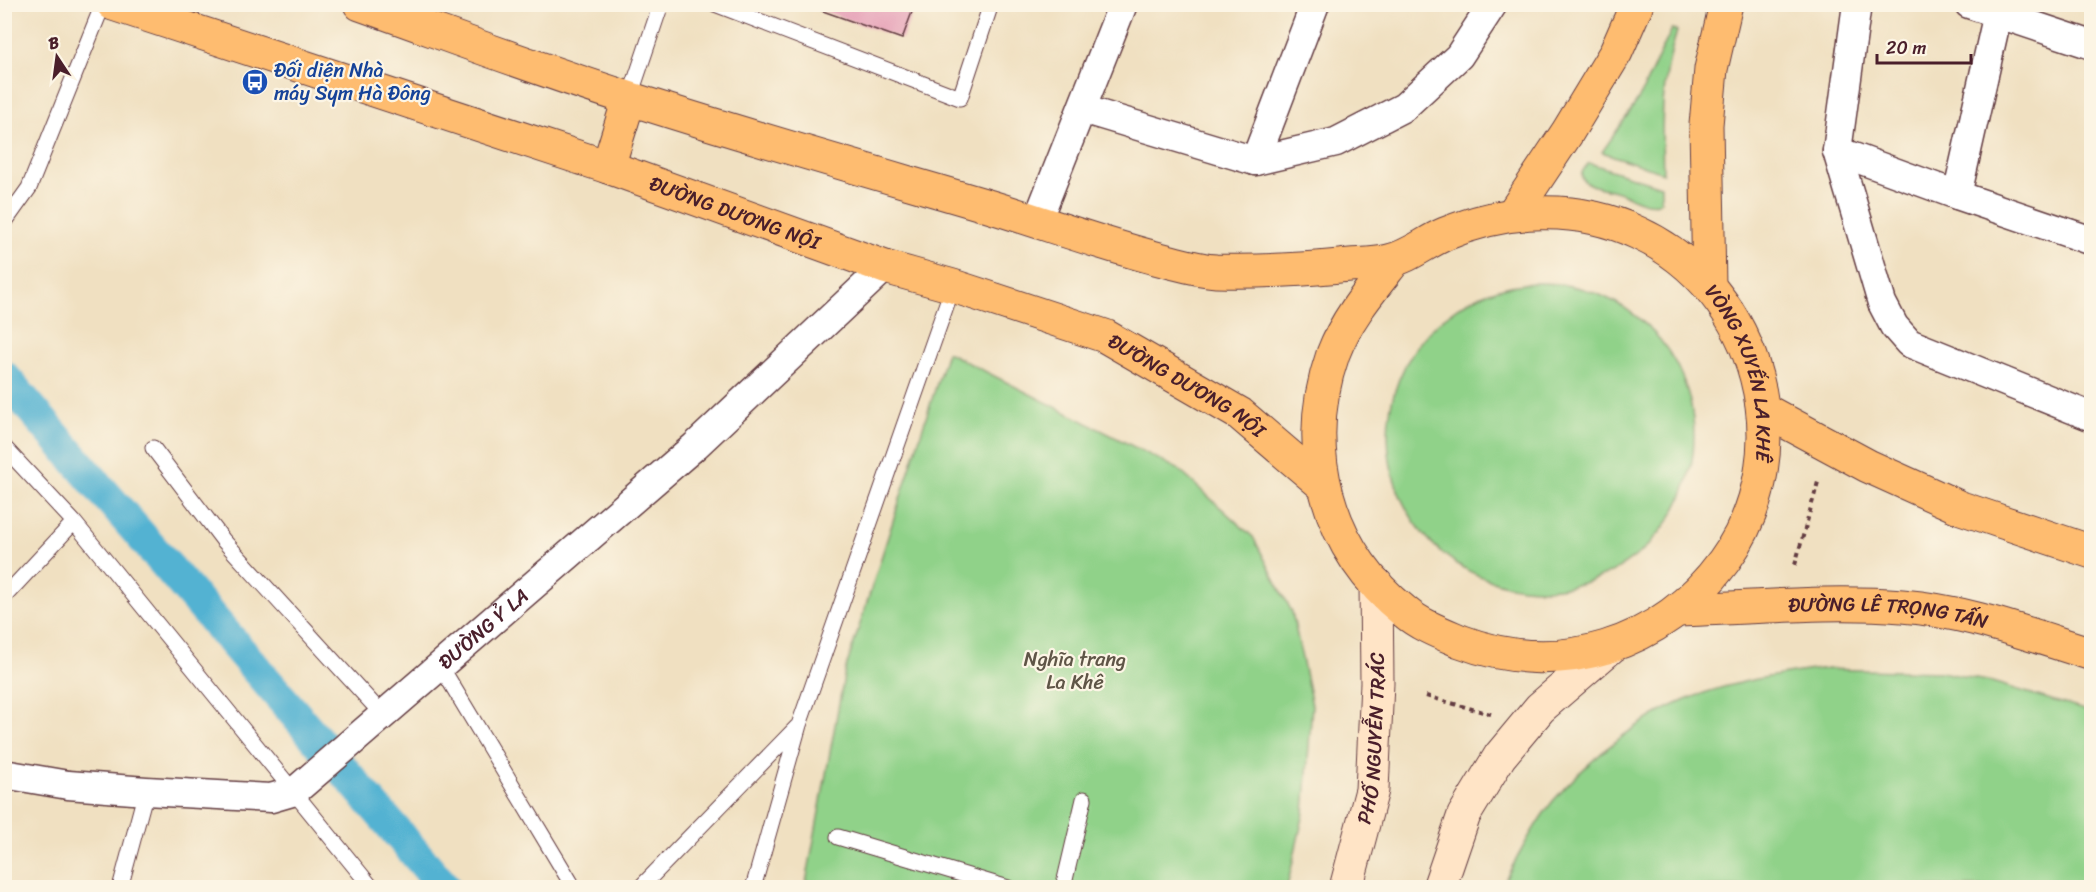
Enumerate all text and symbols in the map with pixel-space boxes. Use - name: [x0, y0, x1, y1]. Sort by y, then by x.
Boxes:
- north arrow: [27, 27, 87, 87]
- text: B: [46, 27, 63, 58]
- scale bar: [1877, 27, 1972, 65]
- text: 20 m: [1886, 32, 1926, 64]
- place label: Đối diện Nhà máy Sym Hà Đông: [274, 53, 431, 111]
- bus stop icon: Đối diện Nhà máy Sym Hà Đông: [240, 67, 270, 97]
- street label: ĐƯỜNG DƯƠNG NỘI: [644, 166, 826, 260]
- street label: VÒNG XUYẾN LA KHÊ: [1696, 276, 1782, 466]
- street label: ĐƯỜNG DƯƠNG NỘI: [1101, 324, 1275, 447]
- street label: ĐƯỜNG Ỷ LA: [430, 579, 537, 678]
- street label: ĐƯỜNG LÊ TRỌNG TẤN: [1788, 586, 1992, 639]
- park label: Nghĩa trang La Khê: [1024, 642, 1126, 700]
- street label: PHỐ NGUYỄN TRÁC: [1346, 652, 1395, 828]

